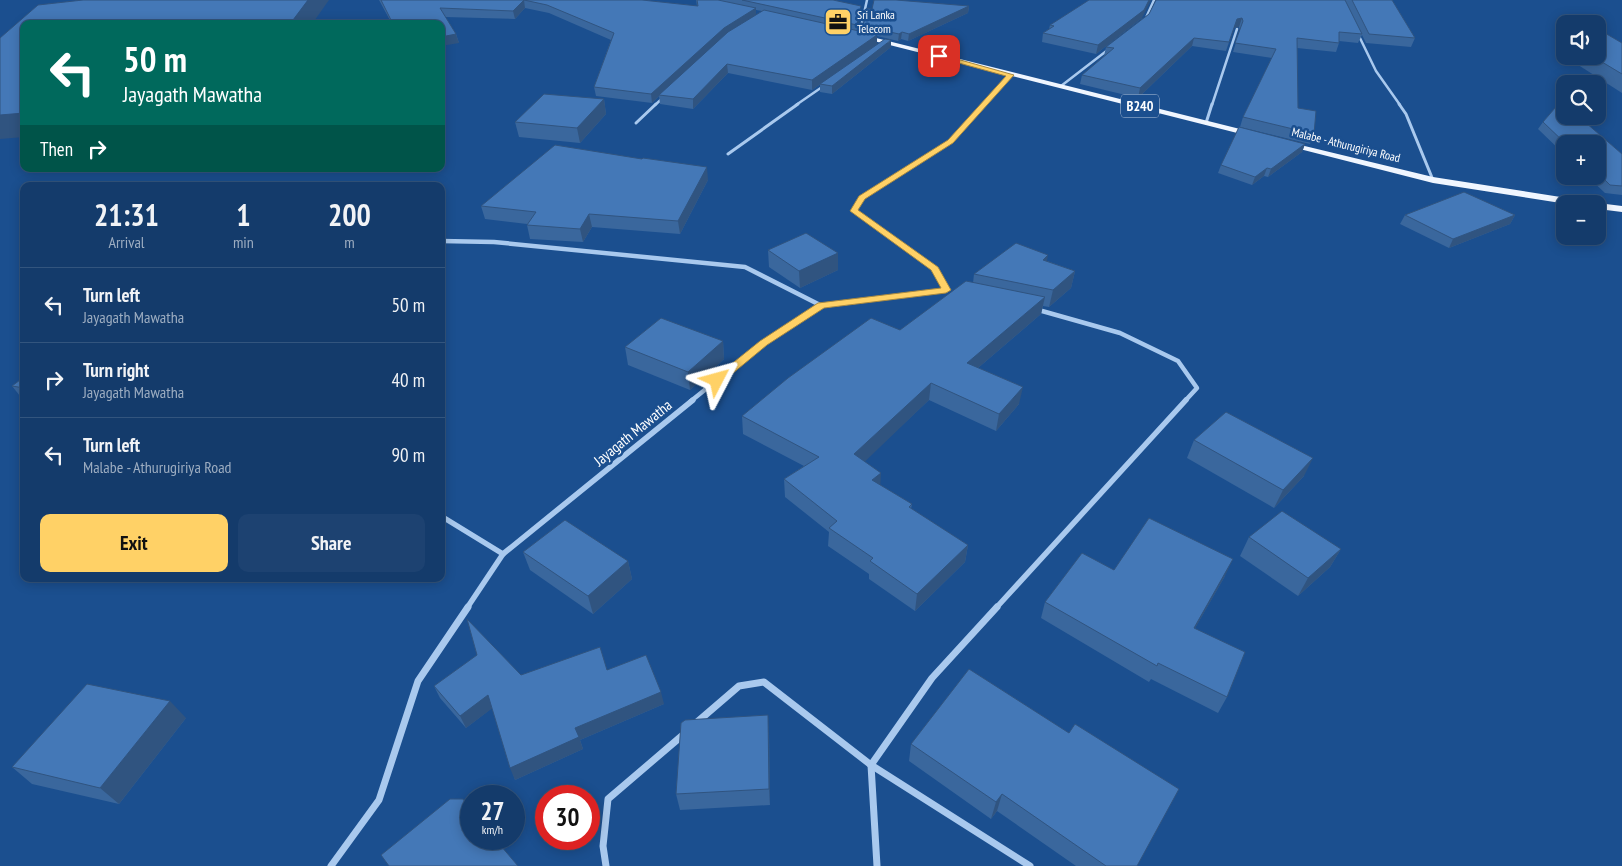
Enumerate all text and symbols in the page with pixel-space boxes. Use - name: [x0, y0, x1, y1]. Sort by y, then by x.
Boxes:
- office icon: Sri Lanka Telecom: [823, 7, 853, 37]
- place label: Sri Lanka Telecom: [857, 7, 895, 36]
- map controls: [1556, 15, 1606, 245]
- button: sound: [1556, 15, 1606, 65]
- pin: [918, 35, 960, 77]
- text: 50 m: [123, 36, 187, 82]
- icon: left: [40, 40, 105, 105]
- icon: arrive: [925, 42, 953, 70]
- button: search: [1556, 75, 1606, 125]
- text: Jayagath Mawatha: [123, 80, 262, 108]
- road number: B240: [1121, 94, 1159, 118]
- street label: Malabe - Athurugiriya Road: [1290, 124, 1402, 165]
- icon: right: [83, 135, 111, 163]
- button: +: [1556, 135, 1606, 185]
- text: Then: [40, 137, 73, 161]
- text: 21:31: [94, 195, 159, 234]
- text: 1: [236, 195, 251, 234]
- text: 200: [328, 195, 371, 234]
- button: −: [1556, 195, 1606, 245]
- text: Arrival: [108, 232, 145, 252]
- text: min: [233, 232, 254, 252]
- text: m: [344, 232, 355, 252]
- text: Turn left: [83, 283, 140, 307]
- icon: left: [40, 291, 68, 319]
- text: 50 m: [392, 293, 425, 317]
- text: Jayagath Mawatha: [83, 307, 184, 327]
- position arrow: [690, 353, 742, 405]
- text: Turn right: [83, 358, 149, 382]
- icon: right: [40, 366, 68, 394]
- text: 40 m: [392, 368, 425, 392]
- text: Jayagath Mawatha: [83, 382, 184, 402]
- street label: Jayagath Mawatha: [589, 395, 675, 470]
- text: Turn left: [83, 433, 140, 457]
- icon: left: [40, 441, 68, 469]
- text: 90 m: [392, 443, 425, 467]
- text: Malabe - Athurugiriya Road: [83, 457, 231, 477]
- button: Exit: [40, 514, 228, 572]
- button: Share: [238, 514, 425, 572]
- speed limit sign: 30: [535, 785, 600, 850]
- text: 27: [481, 795, 504, 827]
- text: km/h: [482, 822, 503, 837]

